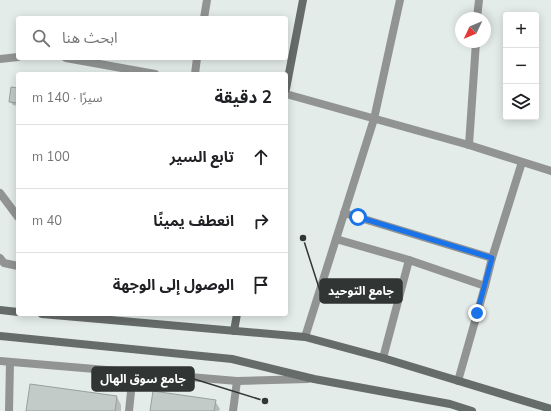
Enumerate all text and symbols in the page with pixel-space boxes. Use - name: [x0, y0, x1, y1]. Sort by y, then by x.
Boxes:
- north arrow: [455, 12, 491, 48]
- map controls: [503, 12, 539, 120]
- button: +: [503, 12, 539, 48]
- search box: [16, 16, 288, 60]
- icon: search: [30, 27, 52, 49]
- text: ابحث هنا: [62, 28, 118, 48]
- button: −: [503, 48, 539, 84]
- button: layers: [503, 84, 539, 120]
- text: 2 دقيقة: [214, 86, 272, 109]
- text: سيرًا · 140 m: [32, 89, 103, 107]
- icon: ahead: [250, 146, 272, 168]
- text: تابع السير: [170, 147, 234, 167]
- text: 100 m: [32, 148, 70, 166]
- route start: [349, 208, 367, 226]
- icon: right: [250, 210, 272, 232]
- text: انعطف يمينًا: [153, 211, 234, 231]
- text: 40 m: [32, 212, 62, 230]
- icon: arrive: [250, 274, 272, 296]
- text: الوصول إلى الوجهة: [113, 275, 234, 295]
- callout: جامع التوحيد: [320, 279, 402, 303]
- text: جامع التوحيد: [328, 283, 394, 300]
- route end: [468, 304, 486, 322]
- callout: جامع سوق الهال: [92, 367, 194, 391]
- text: جامع سوق الهال: [100, 371, 186, 388]

